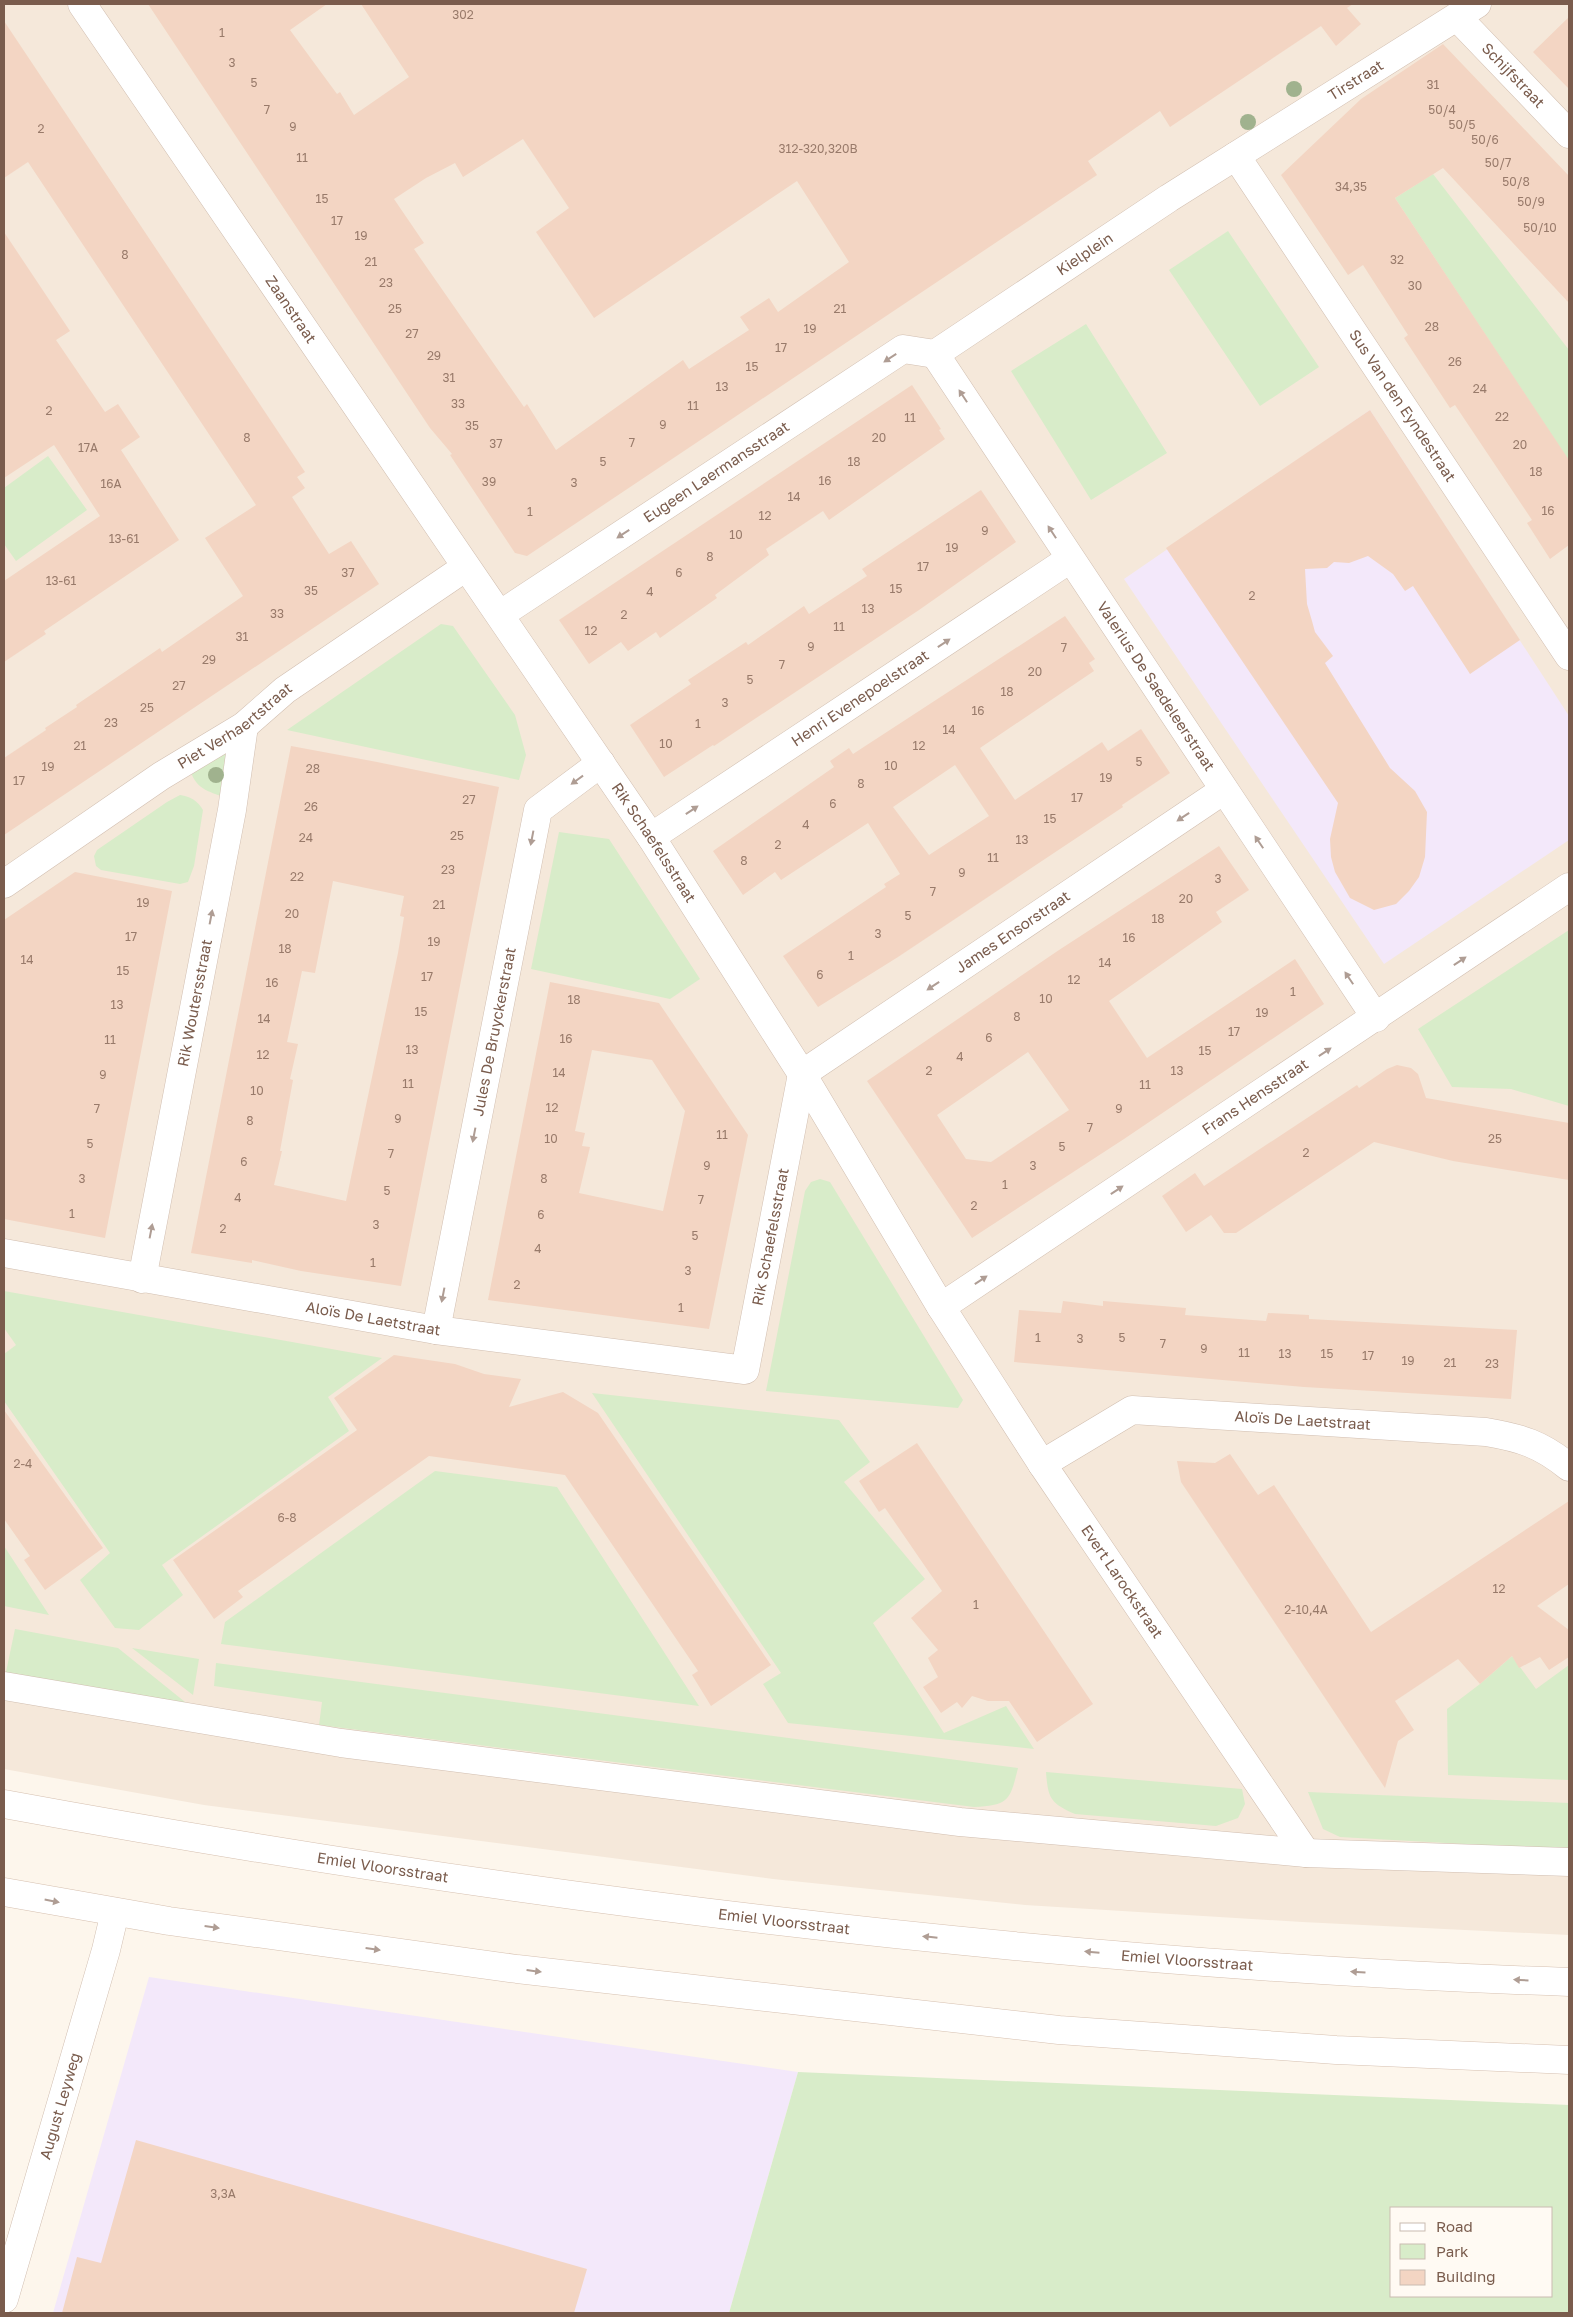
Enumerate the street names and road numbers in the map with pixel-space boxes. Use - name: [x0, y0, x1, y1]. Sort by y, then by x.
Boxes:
- street label: Schijfstraat: [1479, 39, 1549, 111]
- street label: Tirstraat: [1324, 55, 1386, 104]
- street label: Kielplein: [1053, 228, 1116, 278]
- street label: Zaanstraat: [262, 272, 321, 346]
- street label: Sus Van den Eyndestraat: [1346, 326, 1460, 485]
- street label: Eugeen Laermansstraat: [639, 417, 792, 526]
- street label: Valerius De Saedeleerstraat: [1094, 598, 1219, 774]
- street label: Henri Evenepoelstraat: [788, 645, 932, 749]
- street label: Piet Verhaertstraat: [174, 678, 295, 772]
- street label: Rik Schaefelsstraat: [608, 779, 700, 906]
- street label: James Ensorstraat: [952, 886, 1073, 976]
- street label: Rik Woutersstraat: [173, 938, 215, 1068]
- street label: Jules De Bruyckerstraat: [468, 945, 519, 1118]
- street label: Frans Hensstraat: [1198, 1054, 1311, 1138]
- street label: Rik Schaefelsstraat: [748, 1166, 792, 1307]
- street label: Aloïs De Laetstraat: [305, 1297, 442, 1339]
- street label: Aloïs De Laetstraat: [1234, 1406, 1371, 1433]
- street label: Evert Larockstraat: [1078, 1521, 1167, 1641]
- street label: Emiel Vloorsstraat: [316, 1848, 450, 1886]
- street label: Emiel Vloorsstraat: [717, 1904, 851, 1937]
- street label: Emiel Vloorsstraat: [1120, 1946, 1254, 1974]
- street label: August Leyweg: [35, 2050, 84, 2161]

